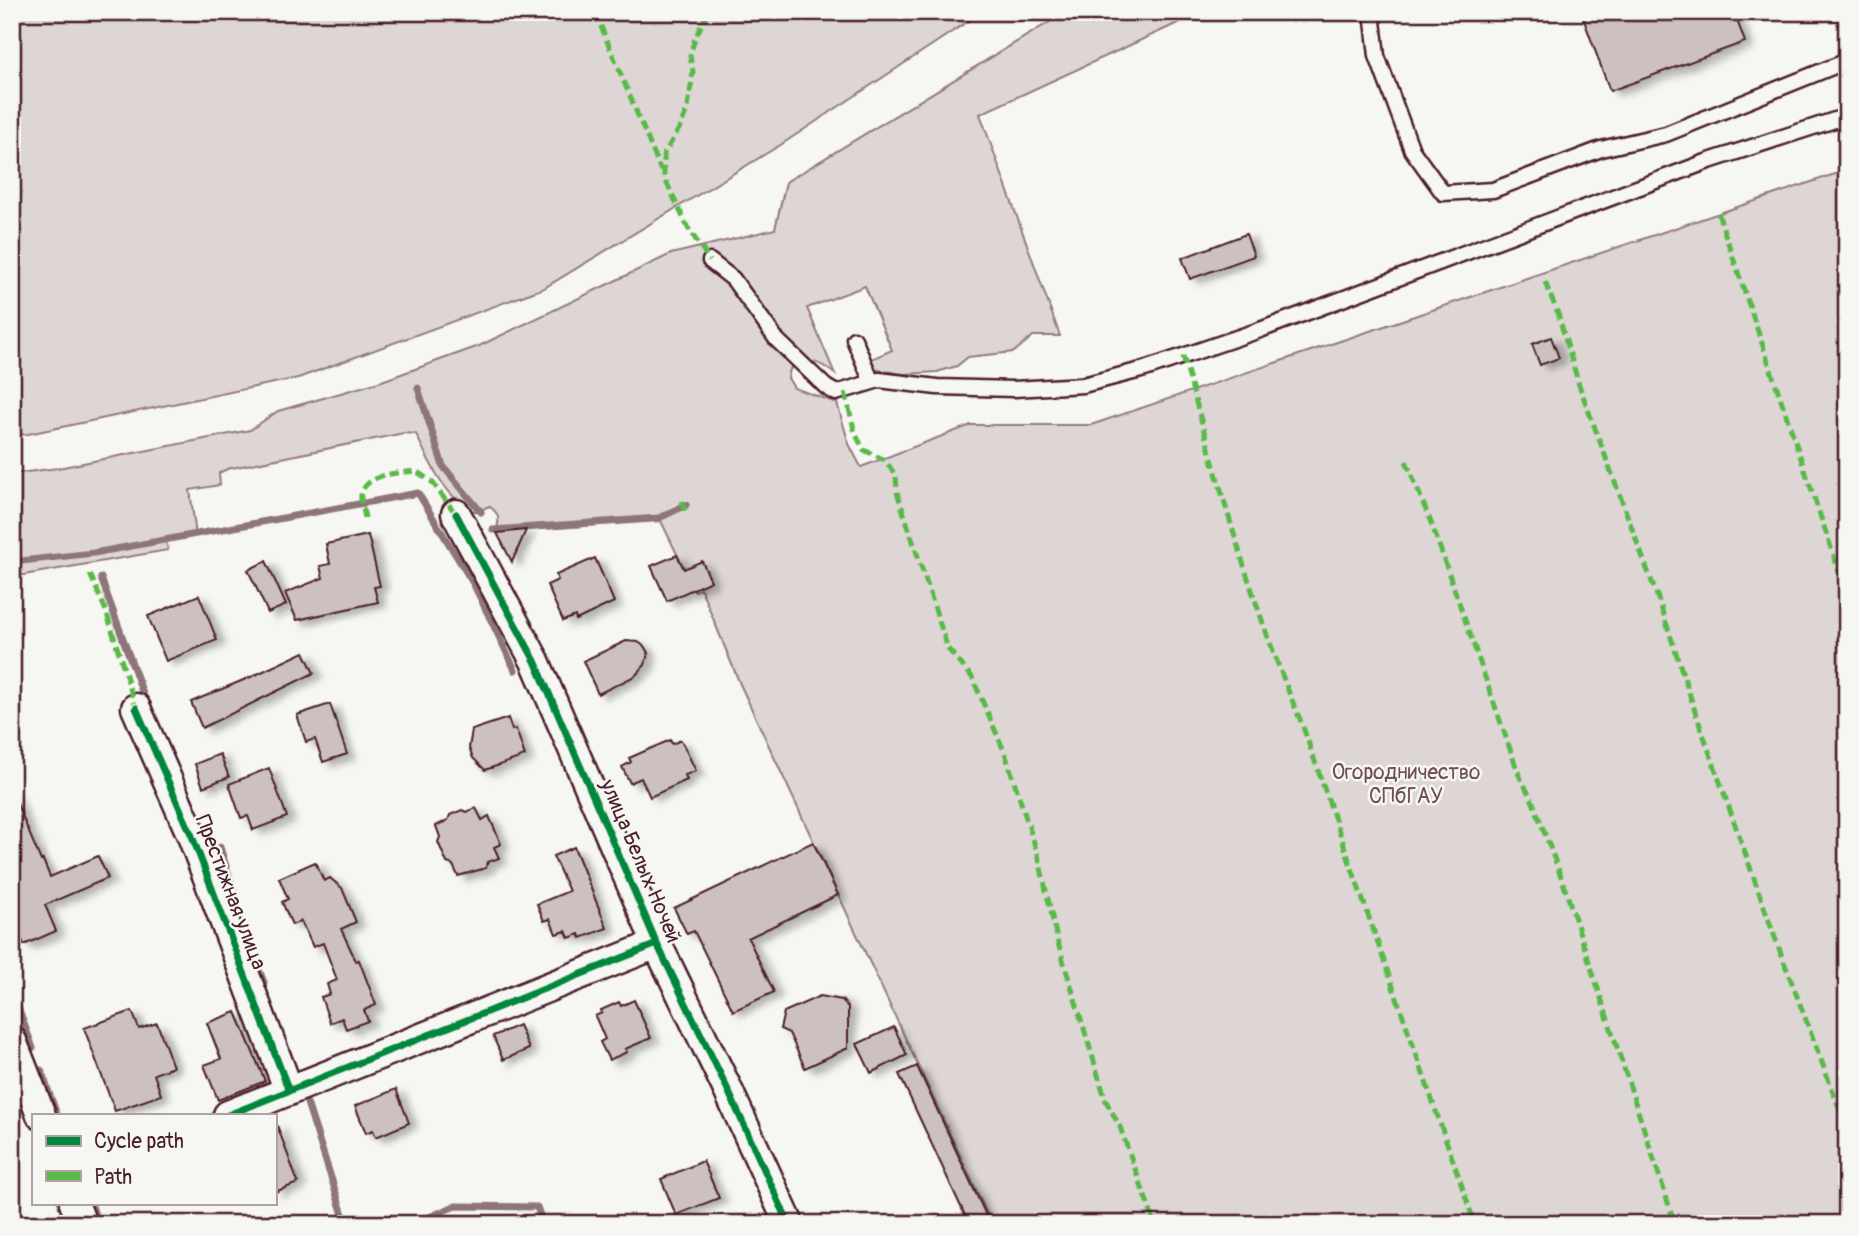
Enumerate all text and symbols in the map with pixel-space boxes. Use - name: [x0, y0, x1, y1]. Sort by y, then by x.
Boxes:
- park label: Огородничество СПбГАУ: [1332, 759, 1480, 810]
- street label: улица Белых Ночей: [594, 774, 687, 947]
- street label: Престижная улица: [189, 811, 272, 973]
- legend: [32, 1114, 276, 1204]
- text: Cycle path: [94, 1128, 184, 1155]
- text: Path: [94, 1164, 132, 1191]

